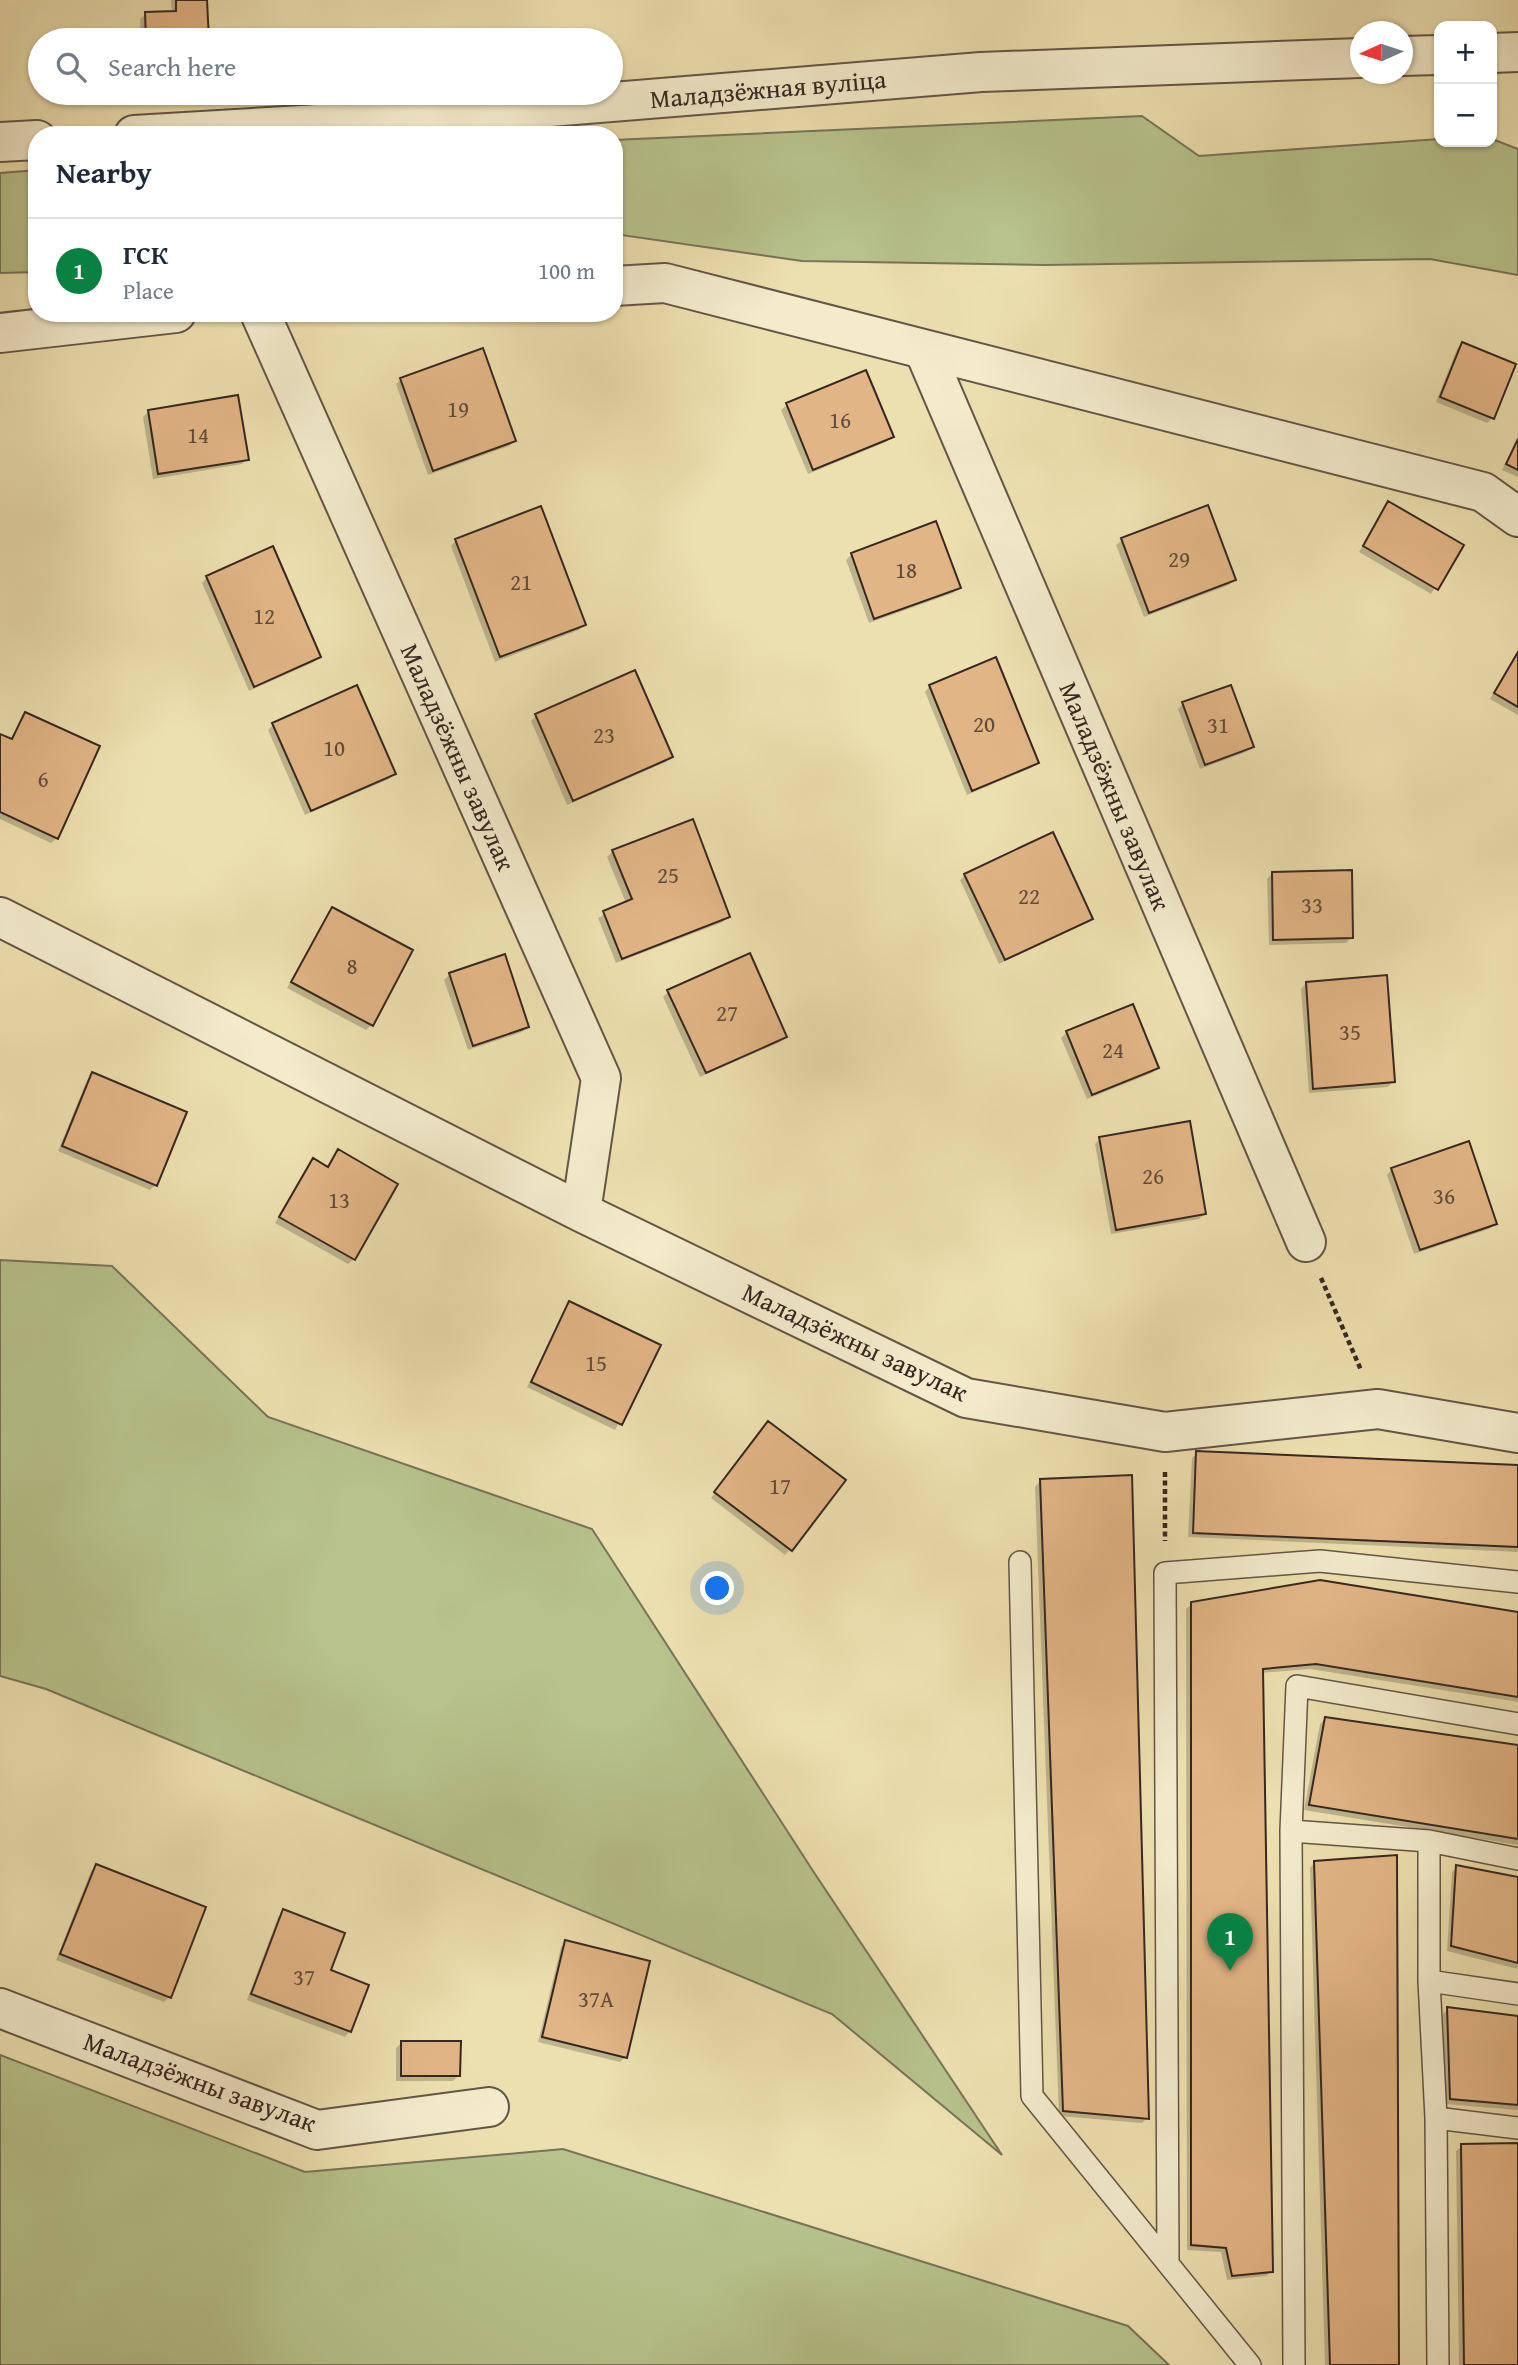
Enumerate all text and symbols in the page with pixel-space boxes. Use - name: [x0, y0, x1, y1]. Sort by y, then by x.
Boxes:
- north arrow: [1350, 21, 1413, 84]
- map controls: [1434, 21, 1497, 147]
- button: +: [1434, 21, 1497, 84]
- search box: [28, 28, 623, 105]
- text: Search here: [108, 47, 236, 86]
- icon: search: [52, 48, 90, 86]
- street label: Маладзёжная вуліца: [648, 59, 888, 118]
- button: −: [1434, 84, 1497, 147]
- text: Nearby: [56, 150, 152, 194]
- text: ГСК: [123, 235, 168, 274]
- text: 1: [73, 254, 85, 287]
- text: 100 m: [538, 254, 595, 287]
- text: Place: [123, 274, 174, 307]
- house number: 19: [447, 392, 469, 425]
- house number: 16: [829, 403, 851, 436]
- house number: 14: [187, 418, 209, 451]
- house number: 29: [1168, 542, 1190, 575]
- house number: 18: [895, 553, 917, 586]
- house number: 21: [510, 565, 532, 598]
- house number: 12: [253, 599, 275, 632]
- street label: Маладзёжны завулак: [391, 637, 526, 877]
- street label: Маладзёжны завулак: [1050, 675, 1181, 917]
- house number: 20: [973, 707, 995, 740]
- house number: 31: [1207, 708, 1229, 741]
- house number: 23: [593, 718, 615, 751]
- house number: 10: [323, 731, 345, 764]
- house number: 6: [37, 762, 49, 795]
- house number: 25: [657, 858, 679, 891]
- house number: 22: [1018, 879, 1040, 912]
- house number: 33: [1301, 888, 1323, 921]
- house number: 8: [346, 949, 358, 982]
- house number: 27: [716, 996, 738, 1029]
- house number: 35: [1339, 1015, 1361, 1048]
- house number: 24: [1102, 1033, 1124, 1066]
- house number: 26: [1142, 1159, 1164, 1192]
- house number: 36: [1433, 1179, 1455, 1212]
- house number: 13: [328, 1183, 350, 1216]
- street label: Маладзёжны завулак: [736, 1272, 975, 1411]
- house number: 15: [585, 1346, 607, 1379]
- house number: 17: [769, 1469, 791, 1502]
- your location: [700, 1571, 734, 1605]
- pin: 1: [1207, 1913, 1253, 1971]
- house number: 37: [293, 1960, 315, 1993]
- house number: 37А: [578, 1982, 614, 2015]
- street label: Маладзёжны завулак: [78, 2021, 322, 2142]

